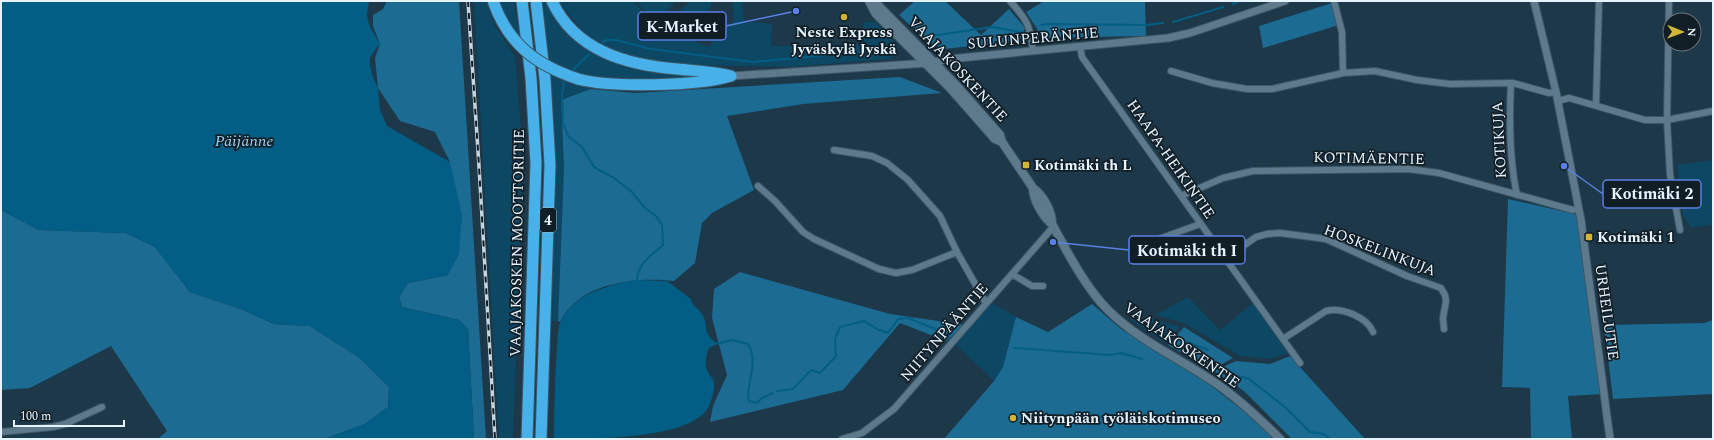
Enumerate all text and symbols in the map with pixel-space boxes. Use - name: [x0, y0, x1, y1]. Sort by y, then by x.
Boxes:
- street label: VAAJAKOSKENTIE: [902, 11, 1013, 127]
- callout: K-Market: [638, 12, 726, 40]
- marker: Neste Express Jyväskylä Jyskä: [839, 12, 849, 22]
- north arrow: [1662, 12, 1702, 52]
- text: K-Market: [646, 15, 718, 39]
- place label: Neste Express Jyväskylä Jyskä: [792, 21, 897, 61]
- street label: SULUNPERÄNTIE: [967, 21, 1099, 56]
- text: N: [1683, 28, 1700, 37]
- street label: HAAPA-HEIKINTIE: [1121, 95, 1221, 224]
- street label: KOTIKUJA: [1486, 101, 1513, 179]
- water label: Päijänne: [215, 129, 273, 153]
- street label: VAAJAKOSKEN MOOTTORITIE: [504, 129, 531, 357]
- street label: KOTIMÄENTIE: [1313, 146, 1425, 171]
- place label: Kotimäki th L: [1034, 154, 1132, 177]
- marker: Kotimäki th L: [1021, 160, 1031, 170]
- callout: Kotimäki 2: [1603, 180, 1701, 208]
- text: Kotimäki 2: [1611, 182, 1693, 206]
- road number: 4: [540, 208, 556, 232]
- street label: HOSKELINKUJA: [1320, 218, 1439, 282]
- place label: Kotimäki 1: [1597, 226, 1675, 249]
- marker: Kotimäki 1: [1584, 232, 1594, 242]
- callout: Kotimäki th I: [1129, 236, 1245, 264]
- text: Kotimäki th I: [1137, 239, 1237, 263]
- street label: URHEILUTIE: [1588, 263, 1625, 362]
- street label: NIITYNPÄÄNTIE: [895, 278, 994, 387]
- street label: VAAJAKOSKENTIE: [1119, 297, 1244, 394]
- scale bar: [14, 402, 124, 428]
- text: 100 m: [20, 407, 51, 426]
- place label: Niitynpään työläiskotimuseo: [1021, 407, 1221, 430]
- marker: Niitynpään työläiskotimuseo: [1008, 413, 1018, 423]

